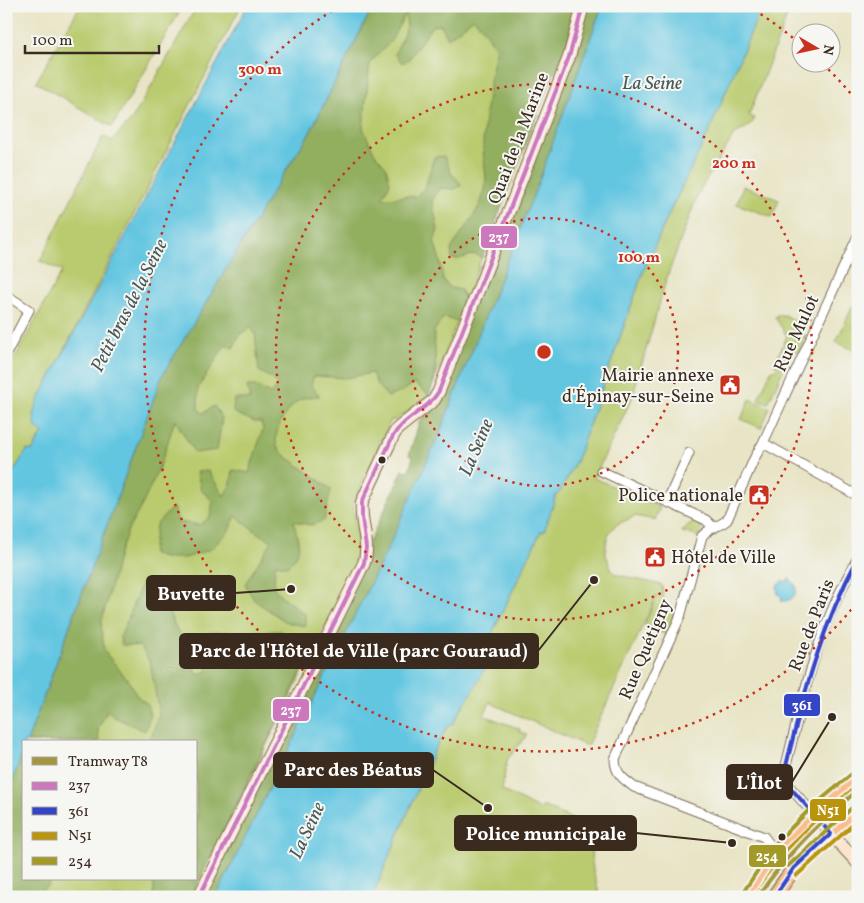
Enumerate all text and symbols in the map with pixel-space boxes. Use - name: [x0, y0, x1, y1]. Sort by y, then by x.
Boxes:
- scale bar: [25, 22, 159, 54]
- north arrow: [792, 22, 842, 72]
- text: 100 m: [32, 31, 72, 52]
- text: N: [817, 43, 838, 56]
- text: 300 m: [238, 60, 282, 81]
- street label: Quai de la Marine: [483, 69, 556, 208]
- water label: La Seine: [622, 71, 682, 97]
- text: 200 m: [712, 154, 756, 175]
- line badge: 237: [480, 225, 518, 249]
- text: 237: [489, 229, 510, 248]
- water label: Petit bras de la Seine: [85, 235, 175, 377]
- text: 100 m: [618, 248, 661, 269]
- street label: Rue Mulot: [769, 291, 826, 376]
- centre of rings: [535, 343, 553, 361]
- place label: Mairie annexe d'Épinay-sur-Seine: [562, 364, 714, 410]
- public building icon: Mairie annexe d'Épinay-sur-Seine: [718, 373, 742, 397]
- water label: La Seine: [453, 415, 501, 480]
- unlabelled marker: [377, 455, 387, 465]
- public building icon: Police nationale: [747, 483, 771, 507]
- place label: Police nationale: [618, 484, 743, 509]
- public building icon: Hôtel de Ville: [643, 545, 667, 569]
- place label: Hôtel de Ville: [671, 546, 776, 571]
- callout: Buvette: [147, 576, 235, 610]
- street label: Rue de Paris: [783, 576, 841, 675]
- text: Buvette: [157, 582, 225, 608]
- street label: Rue Quétigny: [614, 595, 679, 704]
- callout: Parc de l'Hôtel de Ville (parc Gouraud): [180, 634, 538, 668]
- text: Parc de l'Hôtel de Ville (parc Gouraud): [190, 639, 528, 665]
- line badge: 361: [783, 693, 821, 717]
- text: 361: [792, 697, 812, 716]
- line badge: 237: [272, 698, 310, 722]
- text: 237: [281, 702, 302, 721]
- legend: [22, 740, 198, 880]
- text: Tramway T8: [68, 752, 148, 773]
- callout: Parc des Béatus: [274, 753, 433, 787]
- text: Parc des Béatus: [284, 758, 422, 784]
- callout: L'Îlot: [727, 765, 792, 799]
- text: L'Îlot: [736, 771, 782, 797]
- text: 237: [68, 776, 91, 797]
- water label: La Seine: [283, 798, 332, 863]
- line badge: N51: [809, 798, 847, 822]
- text: 361: [68, 802, 89, 823]
- text: N51: [817, 802, 839, 821]
- callout: Police municipale: [455, 816, 636, 850]
- text: Police municipale: [466, 822, 627, 848]
- text: N51: [68, 826, 92, 847]
- unlabelled marker: [777, 832, 787, 842]
- line badge: 254: [748, 844, 787, 868]
- text: 254: [756, 848, 779, 867]
- text: 254: [68, 852, 92, 873]

